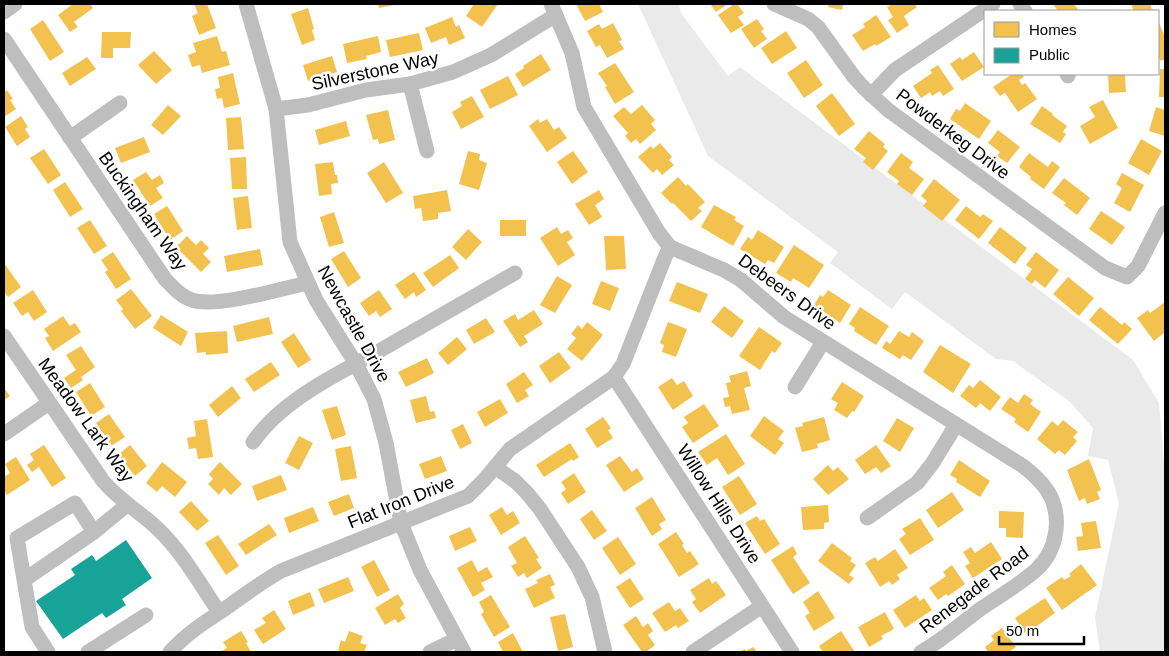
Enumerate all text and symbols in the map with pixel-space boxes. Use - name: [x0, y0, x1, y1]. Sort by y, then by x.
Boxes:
- legend: [984, 10, 1159, 75]
- text: Homes: [1029, 21, 1077, 38]
- text: Public: [1029, 46, 1070, 63]
- street label: Silverstone Way: [310, 48, 440, 94]
- street label: Powderkeg Drive: [892, 85, 1014, 183]
- street label: Buckingham Way: [95, 148, 191, 274]
- street label: Debeers Drive: [735, 250, 839, 334]
- street label: Newcastle Drive: [314, 262, 394, 386]
- street label: Meadow Lark Way: [34, 354, 138, 486]
- street label: Willow Hills Drive: [673, 441, 765, 567]
- street label: Flat Iron Drive: [345, 472, 457, 532]
- street label: Renegade Road: [916, 543, 1032, 637]
- scale bar: [999, 614, 1084, 646]
- text: 50 m: [1006, 622, 1039, 639]

